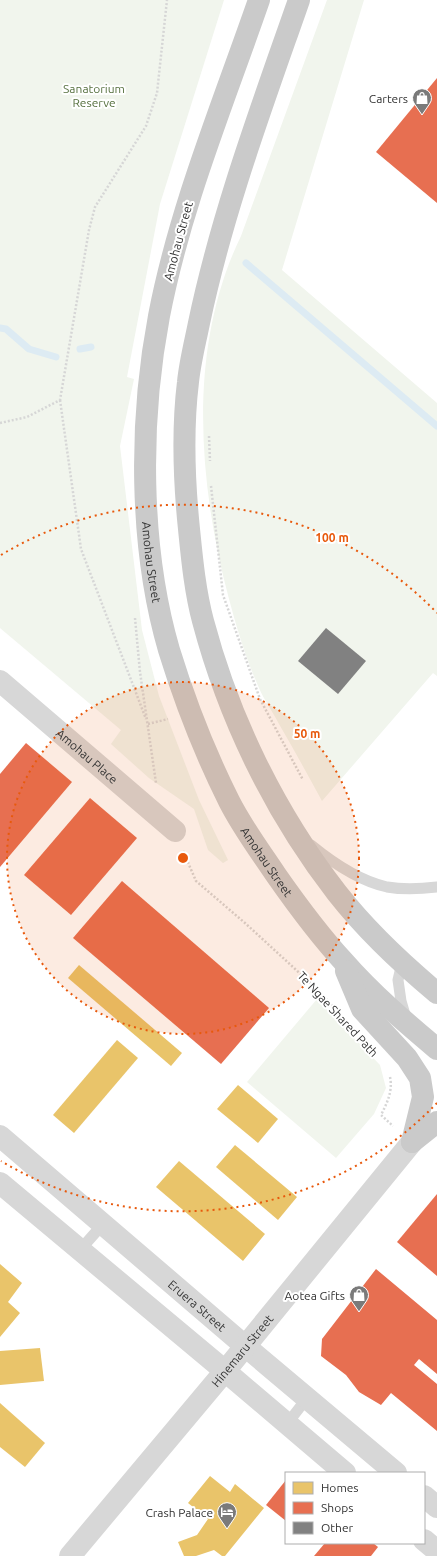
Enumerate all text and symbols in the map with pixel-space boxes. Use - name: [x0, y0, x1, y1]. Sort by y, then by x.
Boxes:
- park label: Sanatorium Reserve: [63, 82, 125, 109]
- shop icon: Carters: [411, 87, 433, 115]
- place label: Carters: [369, 92, 408, 105]
- street label: Amohau Street: [161, 200, 195, 282]
- street label: Amohau Street: [141, 521, 164, 604]
- text: 100 m: [315, 531, 349, 544]
- street label: Amohau Place: [54, 726, 121, 786]
- text: 50 m: [294, 727, 320, 740]
- street label: Amohau Street: [239, 824, 296, 899]
- centre of rings: [176, 851, 190, 865]
- street label: Te Ngae Shared Path: [295, 969, 381, 1059]
- street label: Eruera Street: [166, 1277, 229, 1334]
- shop icon: Aotea Gifts: [348, 1284, 370, 1312]
- place label: Aotea Gifts: [285, 1289, 345, 1302]
- street label: Hinemaru Street: [209, 1312, 275, 1389]
- legend: [285, 1472, 425, 1544]
- text: Homes: [321, 1481, 359, 1494]
- hotel icon: Crash Palace: [216, 1501, 238, 1529]
- text: Shops: [321, 1501, 353, 1514]
- place label: Crash Palace: [145, 1506, 213, 1519]
- text: Other: [321, 1521, 354, 1534]

